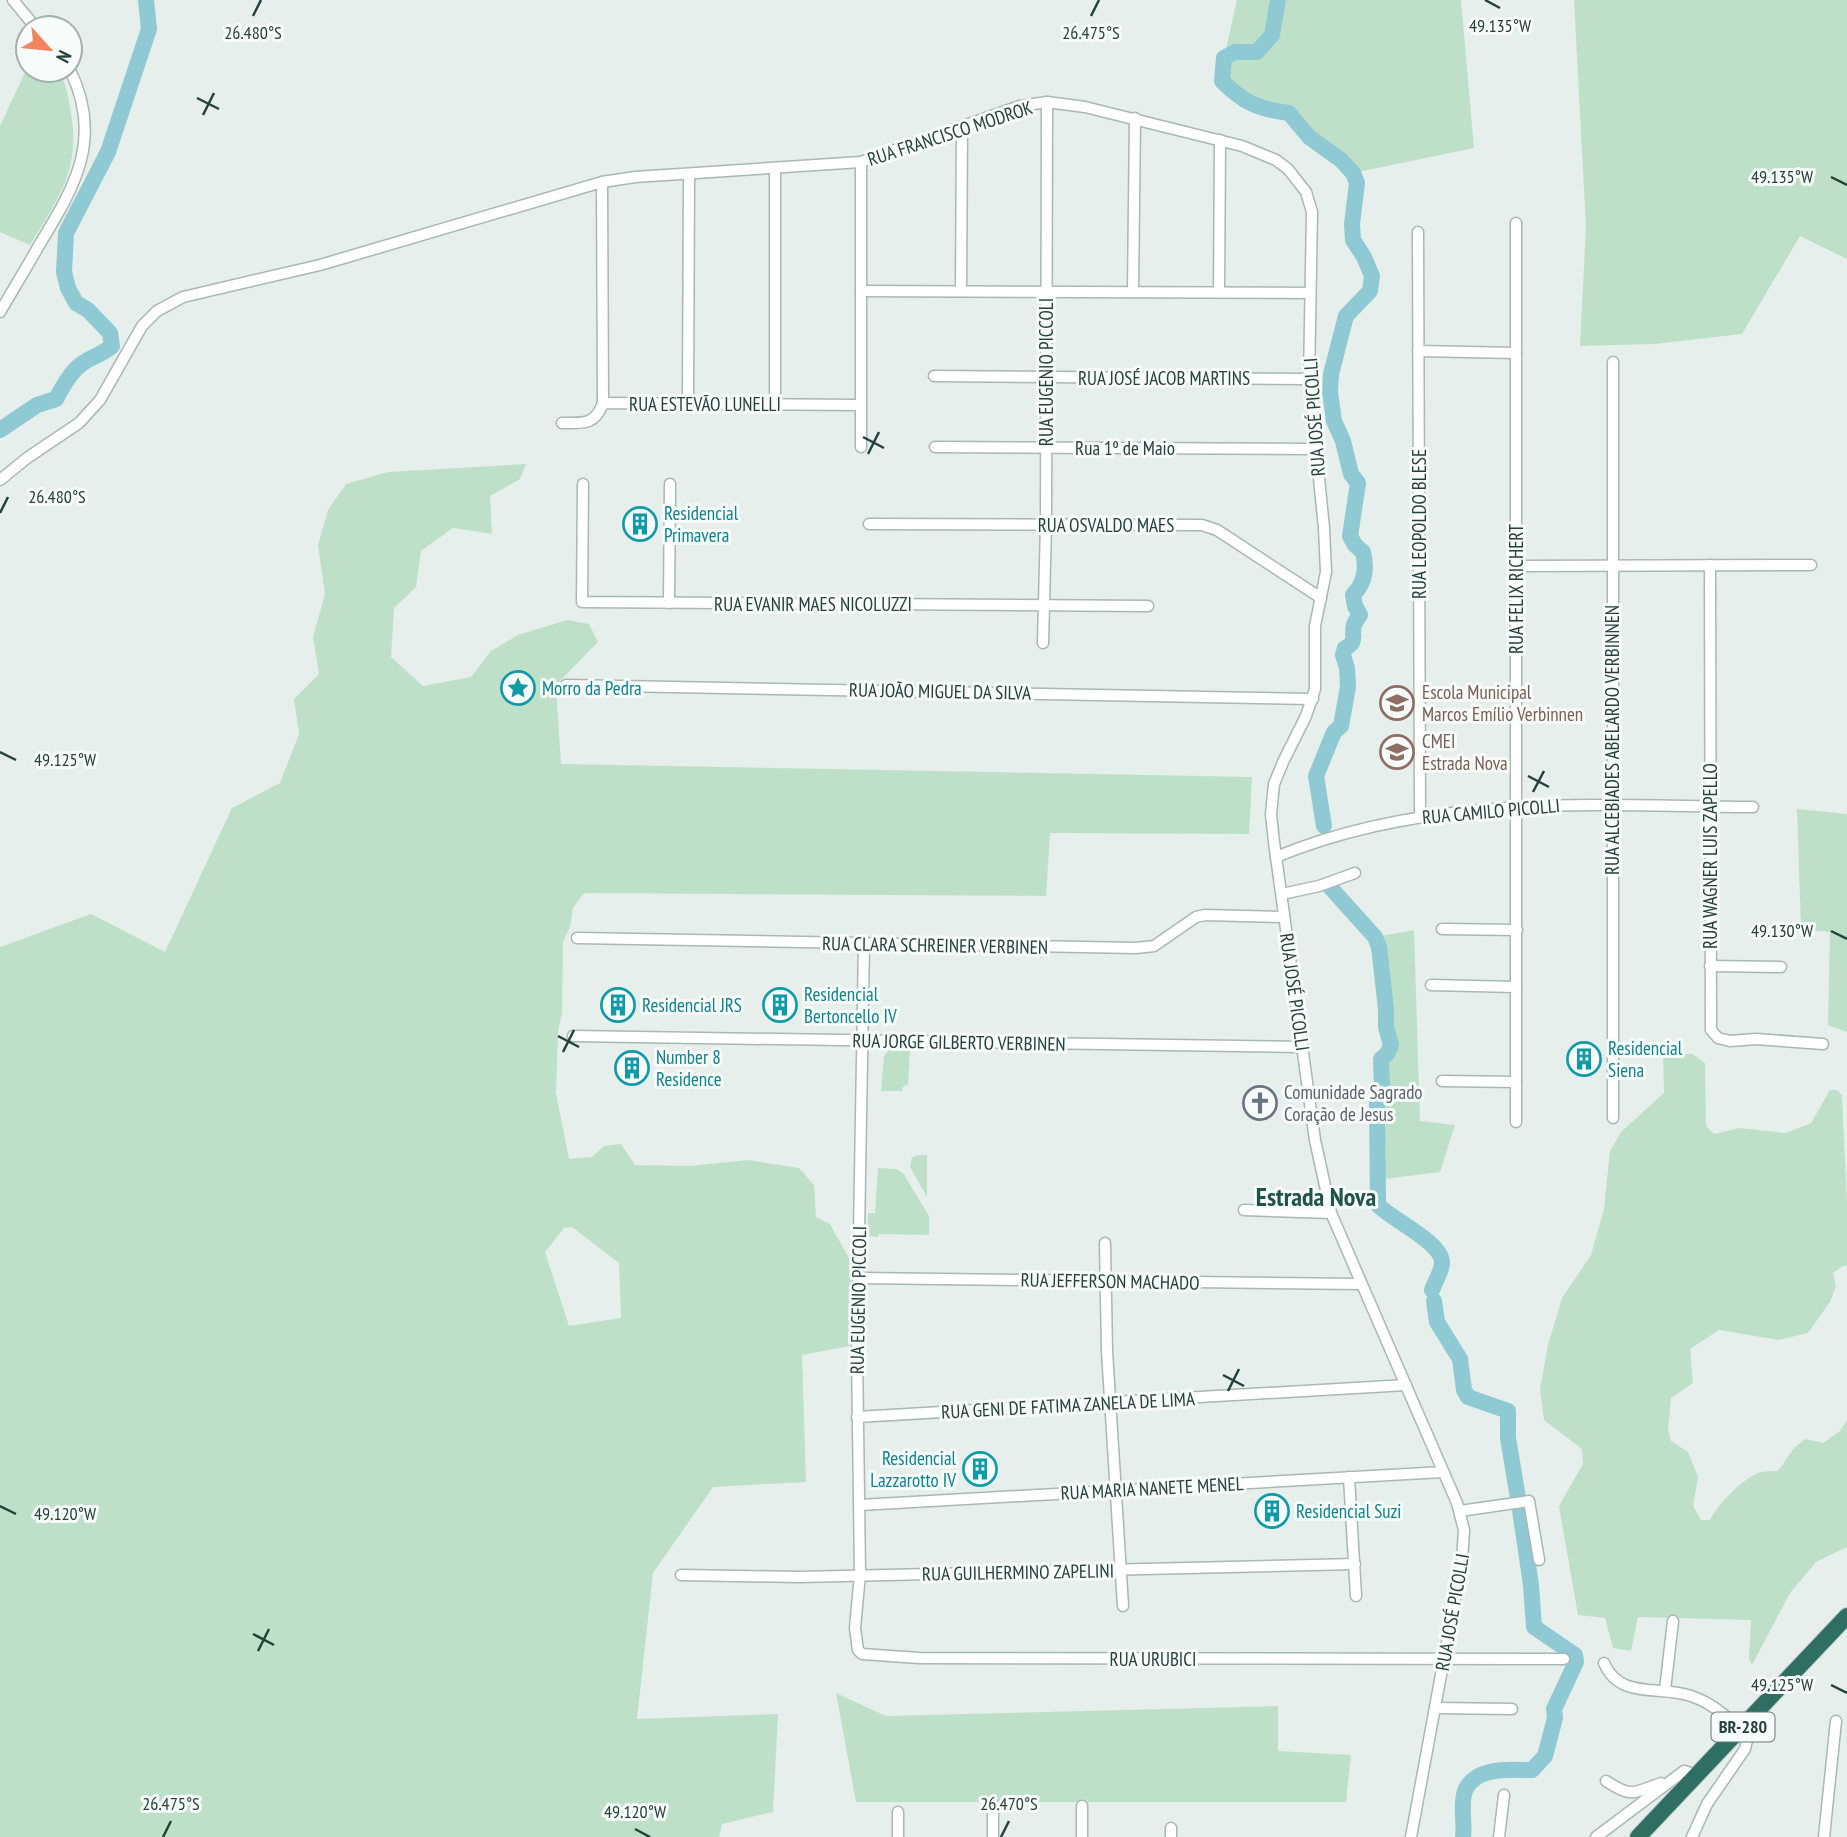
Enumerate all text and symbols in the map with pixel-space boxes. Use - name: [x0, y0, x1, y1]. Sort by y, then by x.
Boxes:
- north arrow: [14, 14, 84, 84]
- text: 49.135°W: [1469, 14, 1531, 37]
- text: 26.480°S: [224, 21, 282, 44]
- text: 26.475°S: [1062, 21, 1120, 44]
- text: N: [51, 47, 77, 67]
- street label: RUA FRANCISCO MODROK: [864, 95, 1036, 171]
- text: 49.135°W: [1751, 165, 1813, 188]
- street label: RUA EUGENIO PICCOLI: [1034, 298, 1058, 446]
- street label: RUA JOSÉ PICOLLI: [1298, 357, 1330, 477]
- street label: RUA JOSÉ JACOB MARTINS: [1078, 366, 1250, 390]
- street label: RUA ESTEVÃO LUNELLI: [629, 392, 781, 416]
- street label: Rua 1º de Maio: [1075, 436, 1175, 460]
- street label: RUA LEOPOLDO BLESE: [1407, 449, 1431, 599]
- text: 26.480°S: [28, 485, 86, 508]
- place label: Residencial Primavera: [664, 501, 739, 547]
- building icon: Residencial Primavera: [621, 505, 659, 543]
- street label: RUA OSVALDO MAES: [1038, 513, 1174, 537]
- street label: RUA FELIX RICHERT: [1504, 523, 1528, 654]
- street label: RUA EVANIR MAES NICOLUZZI: [714, 592, 912, 616]
- street label: RUA ALCEBIADES ABELARDO VERBINNEN: [1600, 605, 1624, 875]
- place icon: Morro da Pedra: [499, 669, 537, 707]
- place label: Morro da Pedra: [542, 676, 642, 700]
- street label: RUA JOÃO MIGUEL DA SILVA: [849, 677, 1031, 705]
- place label: Escola Municipal Marcos Emílio Verbinnen: [1422, 680, 1583, 726]
- school or university icon: Escola Municipal Marcos Emílio Verbinnen: [1378, 684, 1416, 722]
- place label: CMEI Estrada Nova: [1422, 729, 1508, 775]
- school or university icon: CMEI Estrada Nova: [1378, 733, 1416, 771]
- text: 49.125°W: [34, 748, 96, 771]
- street label: RUA WAGNER LUIS ZAPELLO: [1698, 763, 1722, 949]
- street label: RUA CAMILO PICOLLI: [1421, 793, 1561, 829]
- text: 49.130°W: [1751, 919, 1813, 942]
- street label: RUA CLARA SCHREINER VERBINEN: [822, 931, 1048, 959]
- street label: RUA JOSÉ PICOLLI: [1275, 932, 1315, 1052]
- place label: Residencial Bertoncello IV: [804, 982, 897, 1028]
- building icon: Residencial JRS: [599, 986, 637, 1024]
- building icon: Residencial Bertoncello IV: [761, 986, 799, 1024]
- place label: Residencial JRS: [642, 993, 742, 1017]
- street label: RUA JORGE GILBERTO VERBINEN: [852, 1028, 1066, 1056]
- place label: Residencial Siena: [1608, 1036, 1683, 1082]
- building icon: Residencial Siena: [1565, 1040, 1603, 1078]
- place label: Number 8 Residence: [656, 1045, 722, 1091]
- building icon: Number 8 Residence: [613, 1049, 651, 1087]
- place label: Comunidade Sagrado Coração de Jesus: [1284, 1080, 1423, 1126]
- church icon: Comunidade Sagrado Coração de Jesus: [1241, 1084, 1279, 1122]
- district label: Estrada Nova: [1256, 1180, 1376, 1213]
- street label: RUA EUGENIO PICCOLI: [845, 1226, 871, 1374]
- street label: RUA JEFFERSON MACHADO: [1020, 1267, 1200, 1295]
- street label: RUA GENI DE FATIMA ZANELA DE LIMA: [941, 1386, 1195, 1424]
- place label: Residencial Lazzarotto IV: [870, 1446, 957, 1492]
- building icon: Residencial Lazzarotto IV: [961, 1450, 999, 1488]
- street label: RUA MARIA NANETE MENEL: [1060, 1471, 1244, 1505]
- building icon: Residencial Suzi: [1253, 1492, 1291, 1530]
- place label: Residencial Suzi: [1296, 1499, 1401, 1523]
- text: 49.120°W: [34, 1502, 96, 1525]
- street label: RUA JOSÉ PICOLLI: [1430, 1551, 1474, 1673]
- street label: RUA GUILHERMINO ZAPELINI: [922, 1558, 1114, 1586]
- street label: RUA URUBICI: [1110, 1647, 1196, 1671]
- text: 49.125°W: [1751, 1673, 1813, 1696]
- road number: BR-280: [1712, 1712, 1774, 1742]
- text: 26.475°S: [142, 1792, 200, 1815]
- text: 26.470°S: [980, 1792, 1038, 1815]
- text: 49.120°W: [604, 1800, 666, 1823]

